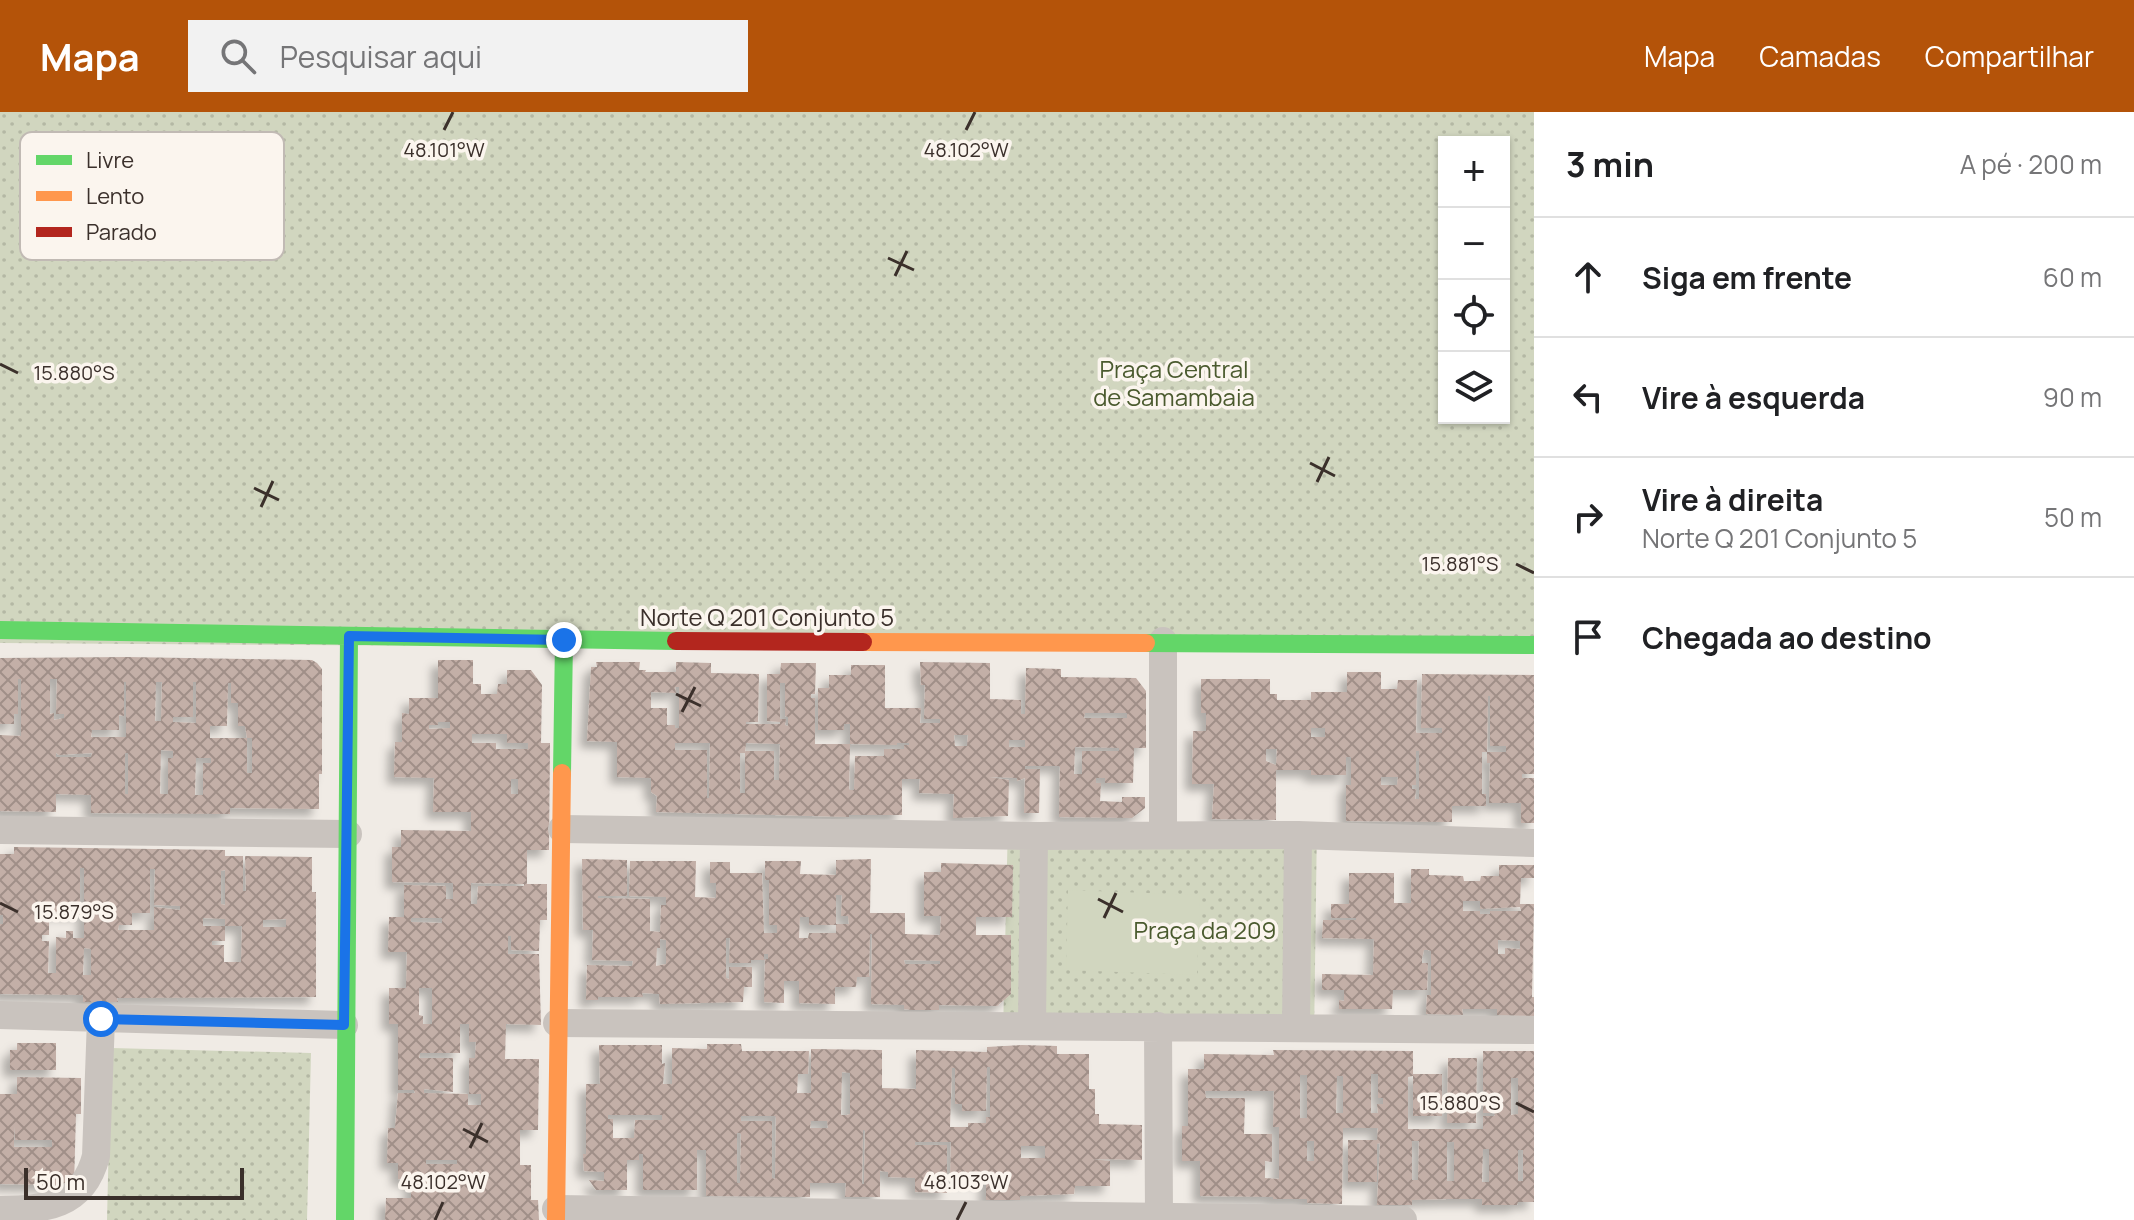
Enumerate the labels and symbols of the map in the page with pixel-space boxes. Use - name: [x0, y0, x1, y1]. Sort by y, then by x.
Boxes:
- legend: [20, 132, 284, 260]
- text: 48.101°W: [403, 136, 485, 163]
- text: 48.102°W: [923, 136, 1009, 163]
- text: Livre: [86, 145, 134, 175]
- text: Lento: [86, 181, 144, 211]
- text: Parado: [86, 217, 157, 247]
- park label: Praça Central de Samambaia: [1093, 352, 1255, 413]
- text: 15.880°S: [33, 359, 115, 386]
- text: 15.881°S: [1422, 550, 1498, 577]
- street label: Norte Q 201 Conjunto 5: [640, 600, 894, 633]
- route end: [546, 622, 582, 658]
- text: 15.879°S: [34, 898, 114, 925]
- park label: Praça da 209: [1134, 913, 1276, 946]
- route start: [83, 1001, 119, 1037]
- text: 15.880°S: [1419, 1089, 1501, 1116]
- scale bar: [24, 1164, 244, 1200]
- text: 48.102°W: [400, 1168, 486, 1195]
- text: 48.103°W: [924, 1168, 1009, 1195]

